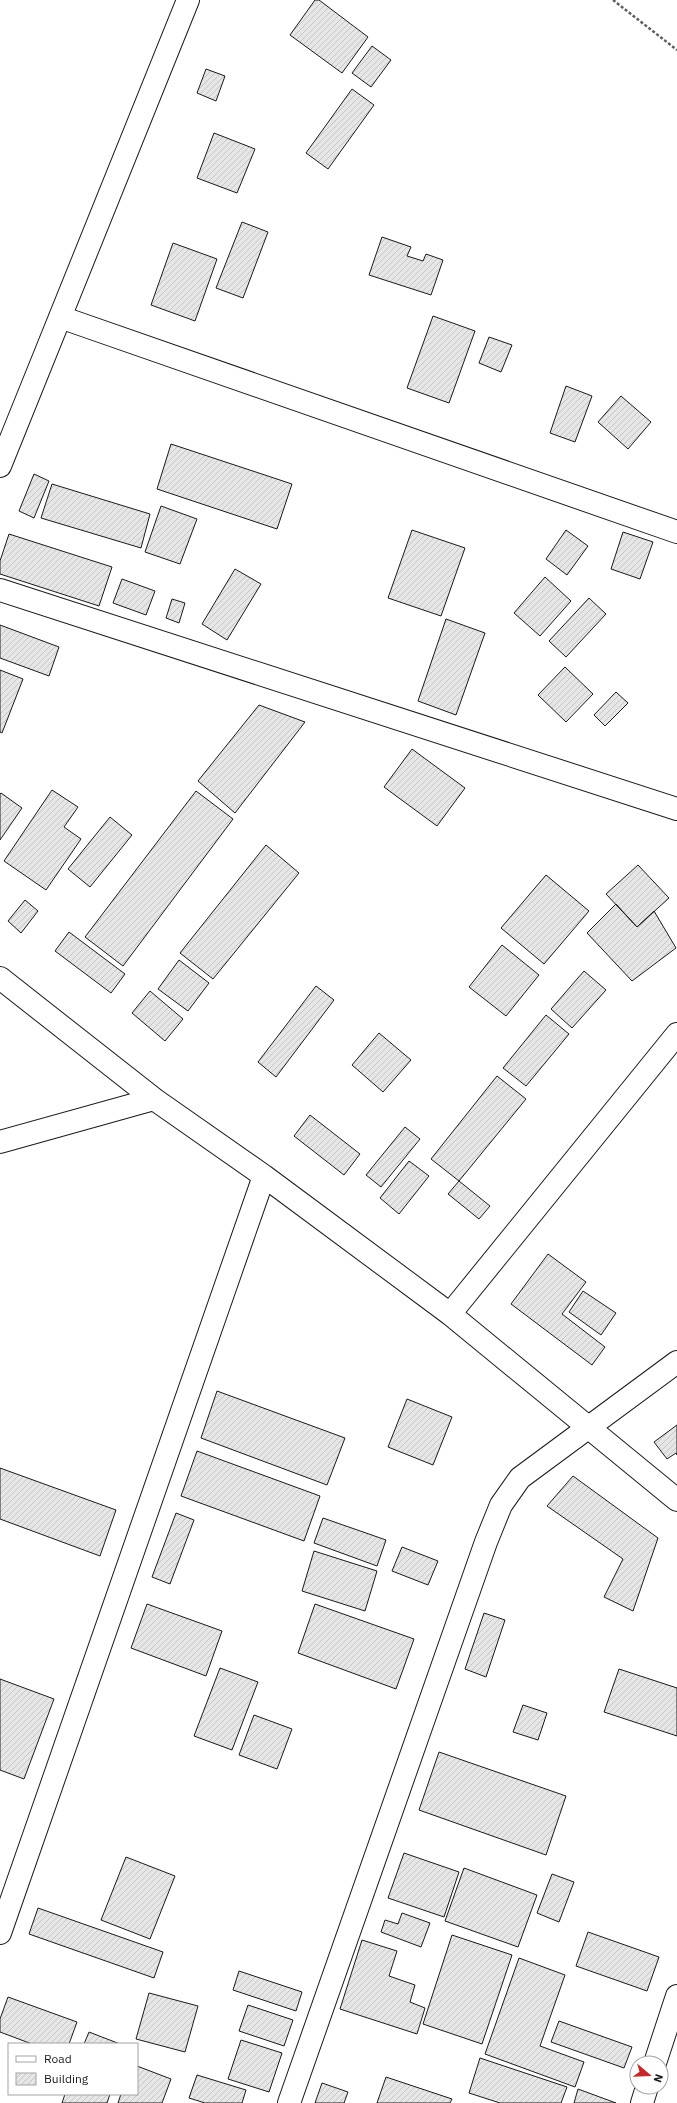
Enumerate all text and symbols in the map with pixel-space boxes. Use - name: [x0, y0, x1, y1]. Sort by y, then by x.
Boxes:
- legend: [8, 2043, 138, 2095]
- text: Road: [44, 2051, 72, 2066]
- north arrow: [629, 2055, 669, 2095]
- text: Building: [44, 2071, 89, 2086]
- text: N: [651, 2072, 666, 2084]

